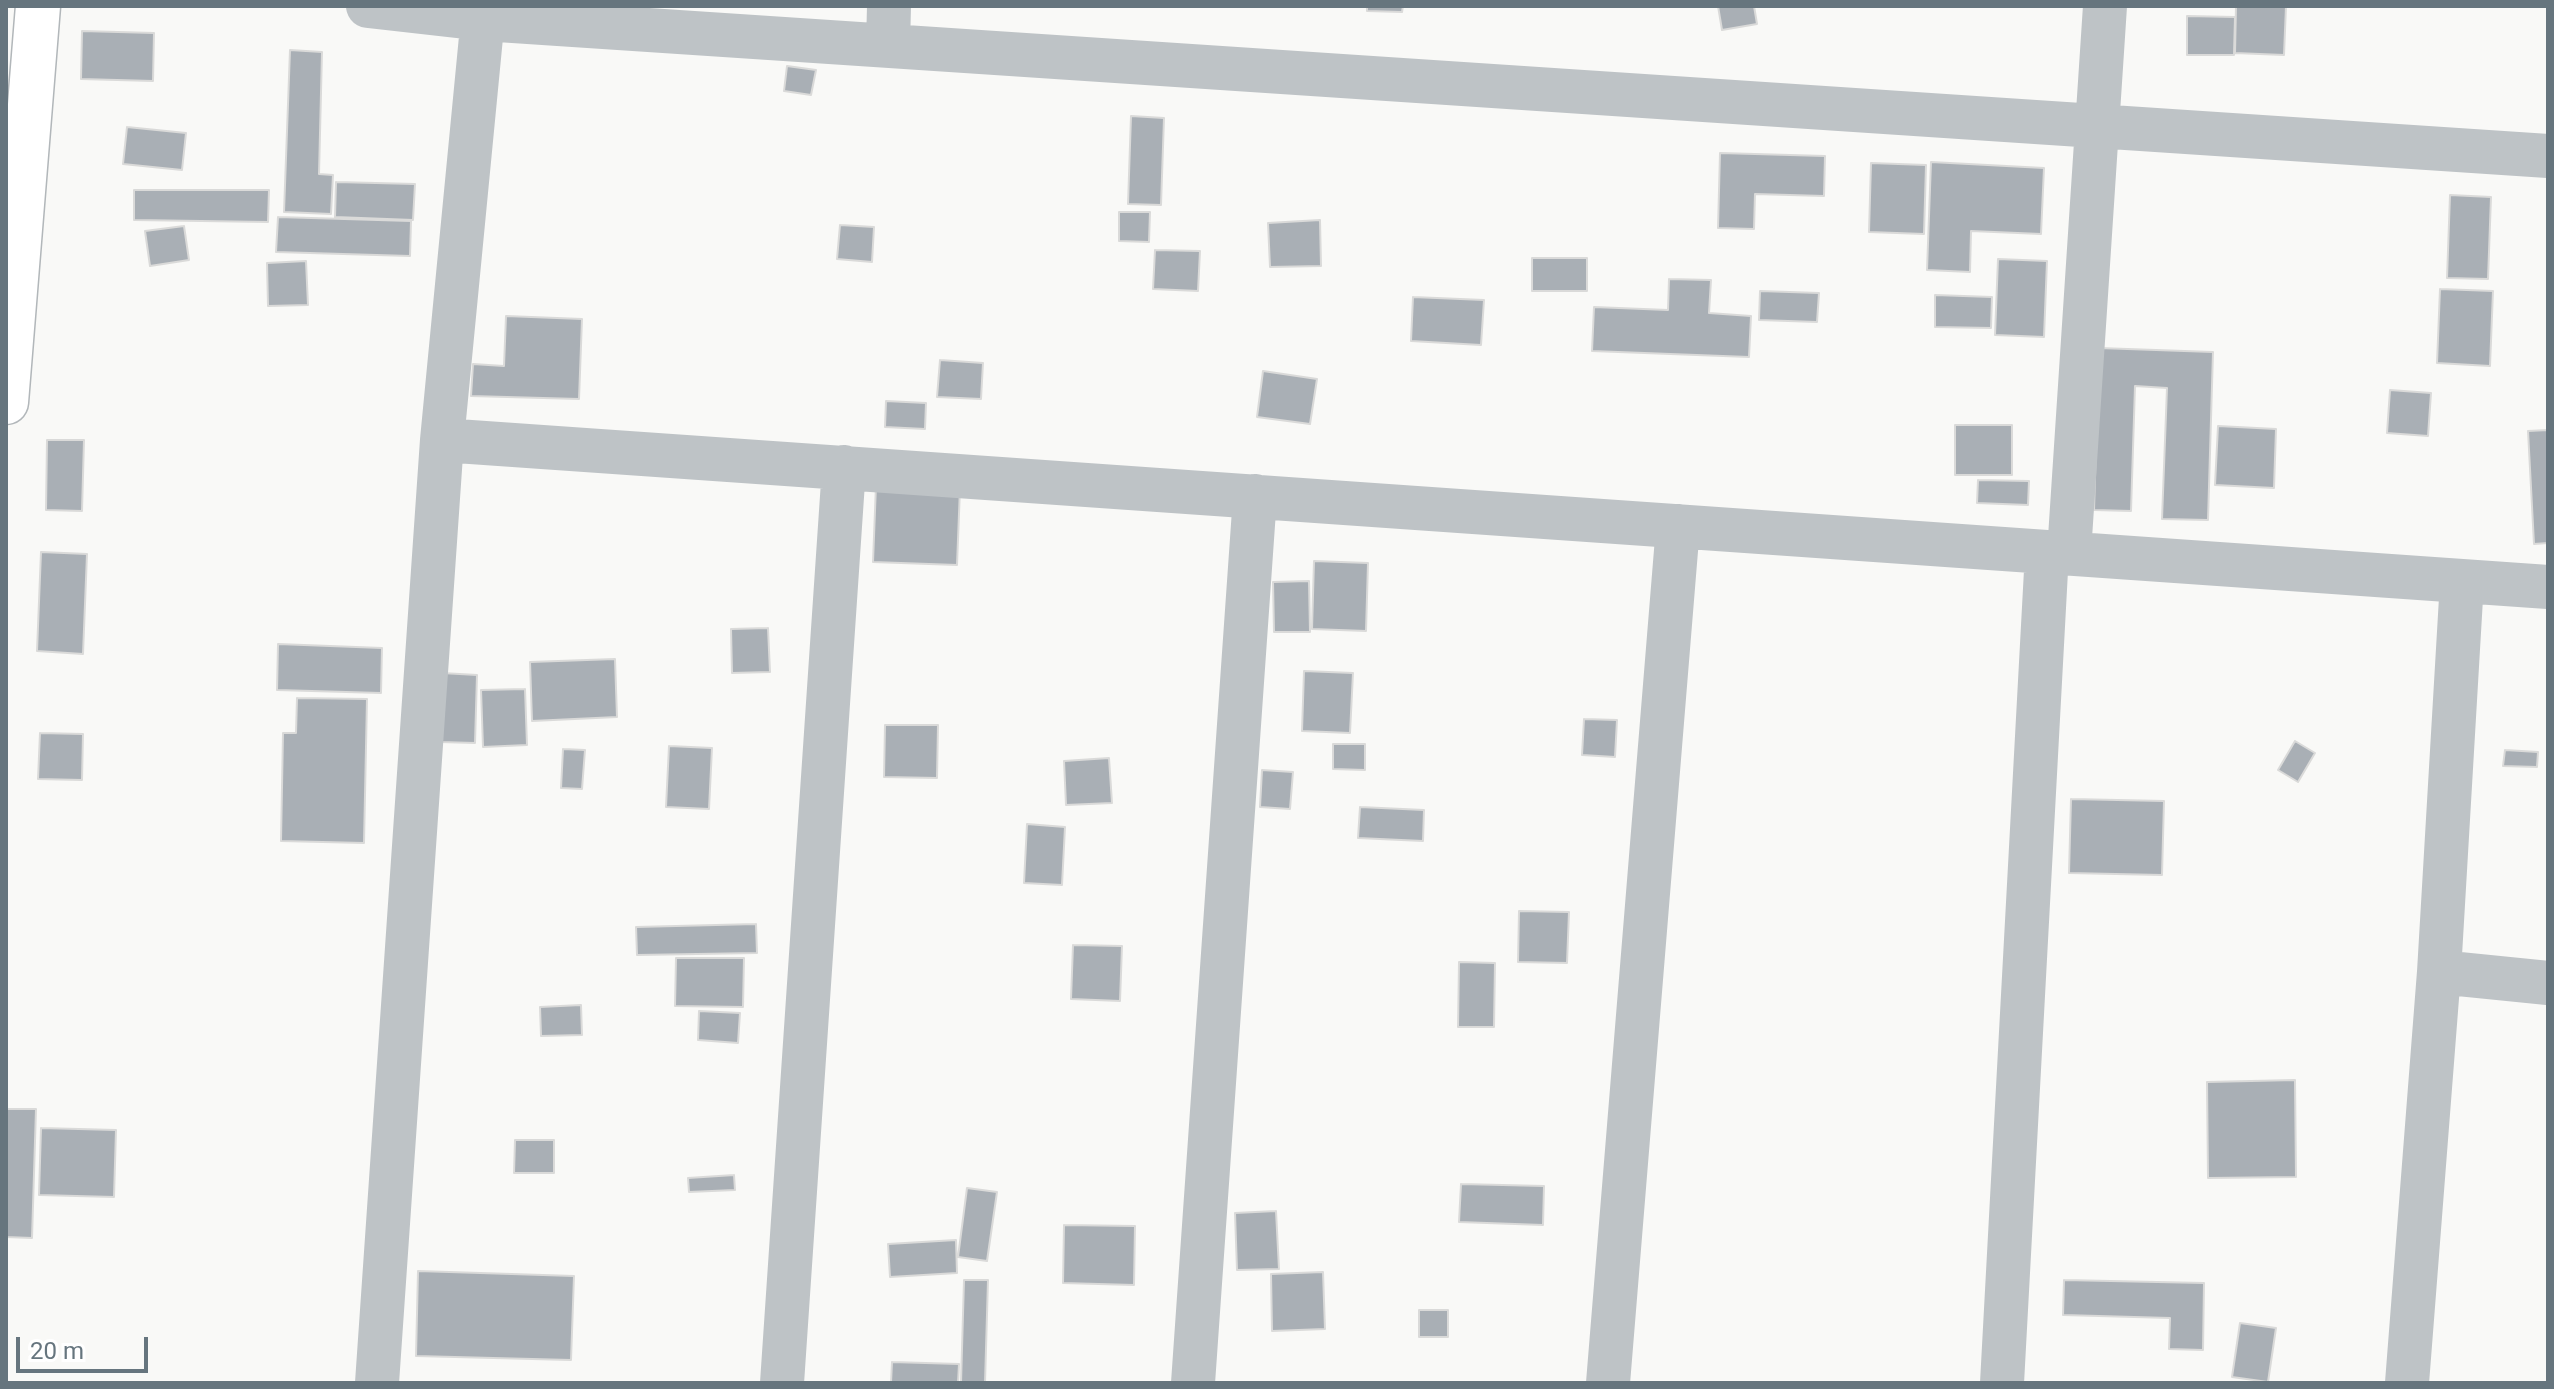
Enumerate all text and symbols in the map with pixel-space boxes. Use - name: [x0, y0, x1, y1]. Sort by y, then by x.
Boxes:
- scale bar: [20, 1321, 152, 1371]
- text: 20 m: [30, 1337, 84, 1365]

